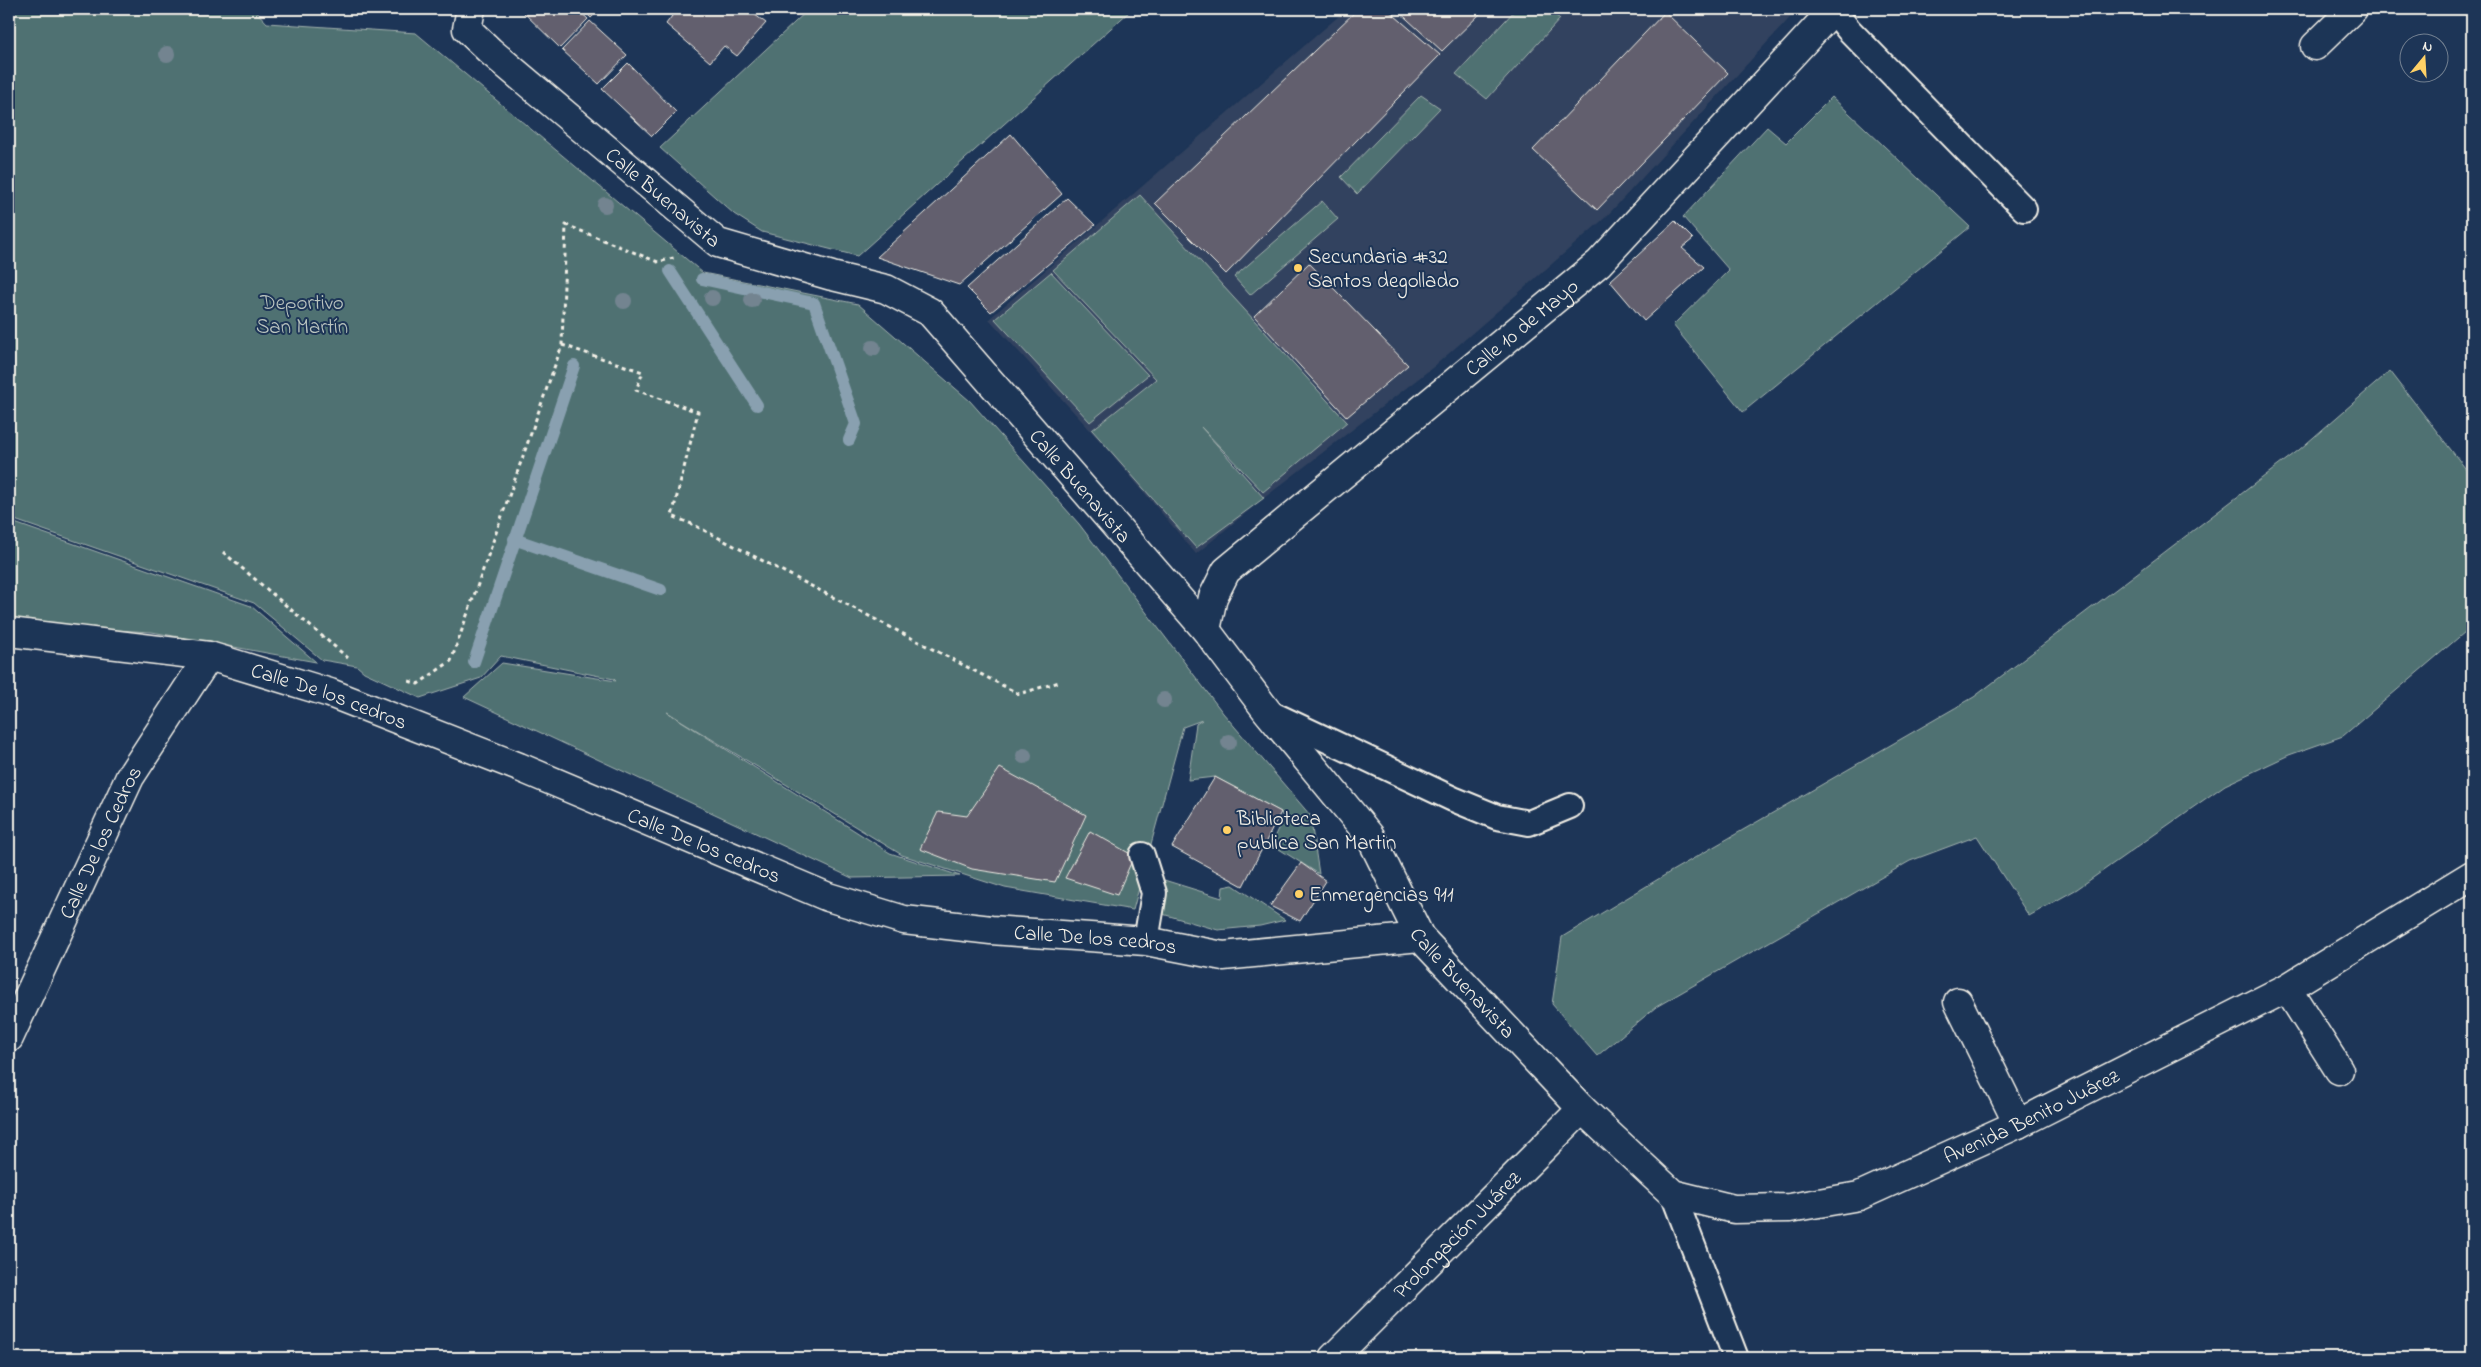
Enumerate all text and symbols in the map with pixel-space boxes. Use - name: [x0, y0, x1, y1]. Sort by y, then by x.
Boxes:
- north arrow: [2398, 32, 2448, 82]
- text: N: [2420, 36, 2435, 59]
- street label: Calle Buenavista: [598, 141, 726, 256]
- place label: Secundaria #32 Santos degollado: [1308, 243, 1459, 299]
- marker: Secundaria #32 Santos degollado: [1292, 262, 1304, 274]
- street label: Calle 10 de Mayo: [1459, 273, 1586, 385]
- park label: Deportivo San Martín: [256, 289, 348, 343]
- street label: Calle Buenavista: [1021, 423, 1137, 551]
- street label: Calle De los cedros: [247, 657, 411, 739]
- street label: Calle De los Cedros: [53, 760, 150, 924]
- street label: Calle De los cedros: [622, 801, 785, 892]
- place label: Biblioteca publica San Martin: [1236, 805, 1396, 859]
- marker: Biblioteca publica San Martin: [1221, 824, 1233, 836]
- place label: Enmergencias 911: [1309, 881, 1454, 913]
- marker: Enmergencias 911: [1293, 888, 1305, 900]
- street label: Calle De los cedros: [1013, 919, 1179, 964]
- street label: Calle Buenavista: [1401, 923, 1521, 1046]
- street label: Avenida Benito Juárez: [1939, 1062, 2125, 1173]
- street label: Prolongación Juárez: [1387, 1165, 1529, 1307]

